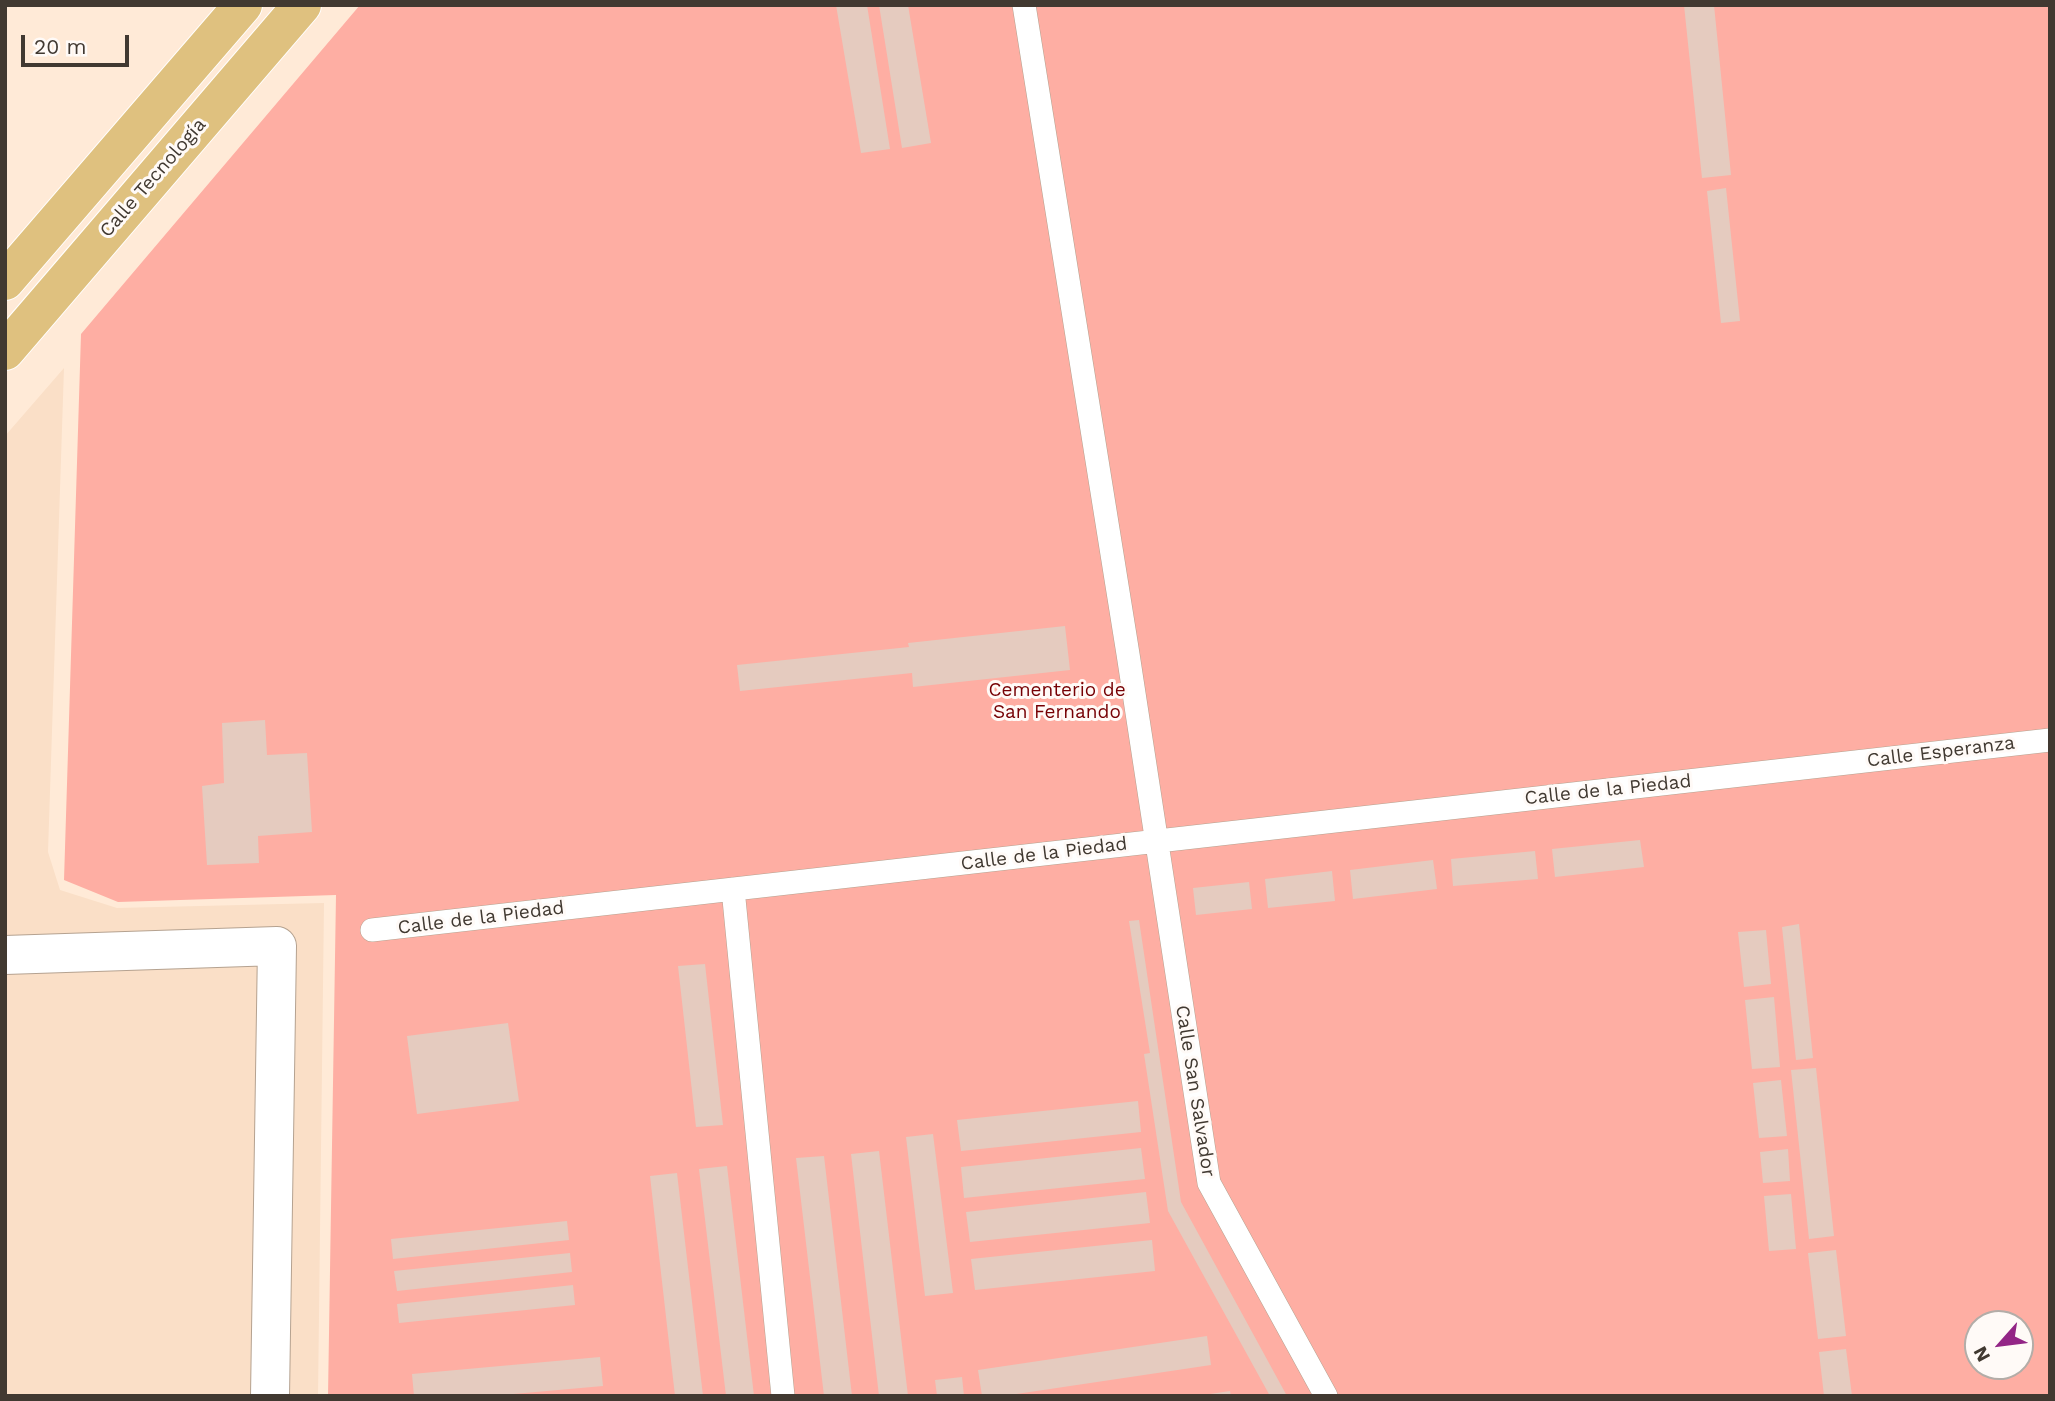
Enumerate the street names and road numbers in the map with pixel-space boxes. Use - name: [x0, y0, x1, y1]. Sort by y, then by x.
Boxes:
- street label: Calle Tecnología: [95, 114, 211, 242]
- street label: Calle Esperanza: [1866, 732, 2016, 772]
- street label: Calle de la Piedad: [1524, 770, 1692, 810]
- street label: Calle de la Piedad: [960, 832, 1128, 876]
- street label: Calle de la Piedad: [397, 896, 565, 940]
- street label: Calle San Salvador: [1170, 1004, 1220, 1178]

